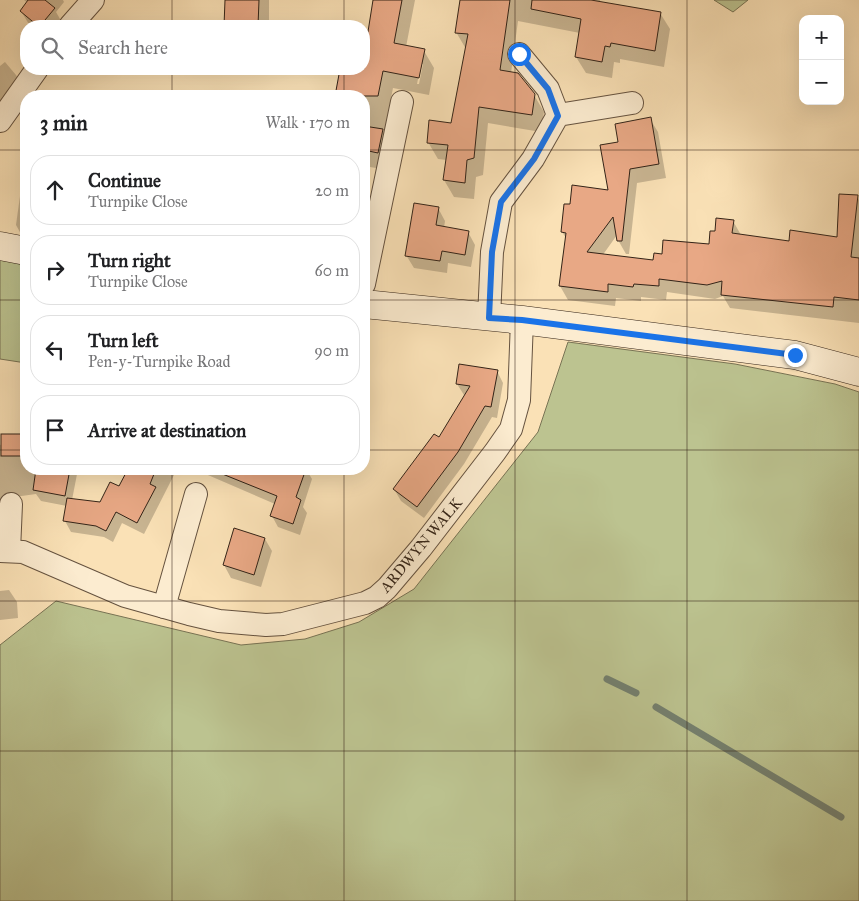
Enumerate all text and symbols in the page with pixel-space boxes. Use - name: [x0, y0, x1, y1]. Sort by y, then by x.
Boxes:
- map controls: [799, 15, 844, 105]
- button: +: [799, 15, 844, 60]
- search box: [20, 20, 370, 75]
- icon: search: [38, 34, 66, 62]
- text: Search here: [78, 36, 168, 59]
- route start: [508, 43, 531, 66]
- button: −: [799, 60, 844, 105]
- text: 3 min: [40, 110, 88, 136]
- text: Walk · 170 m: [266, 113, 350, 132]
- text: Continue: [88, 169, 161, 192]
- icon: ahead: [41, 176, 69, 204]
- text: 20 m: [315, 181, 349, 200]
- text: Turnpike Close: [88, 192, 188, 211]
- text: Turn right: [88, 249, 171, 272]
- icon: right: [41, 256, 69, 284]
- text: 60 m: [315, 261, 349, 280]
- text: Turnpike Close: [88, 272, 188, 291]
- text: Turn left: [88, 329, 158, 352]
- icon: left: [41, 336, 69, 364]
- text: 90 m: [314, 341, 349, 360]
- route end: [784, 344, 807, 367]
- text: Pen-y-Turnpike Road: [88, 352, 231, 371]
- icon: arrive: [41, 416, 69, 444]
- text: Arrive at destination: [88, 419, 246, 442]
- street label: ARDWYN WALK: [376, 494, 466, 597]

